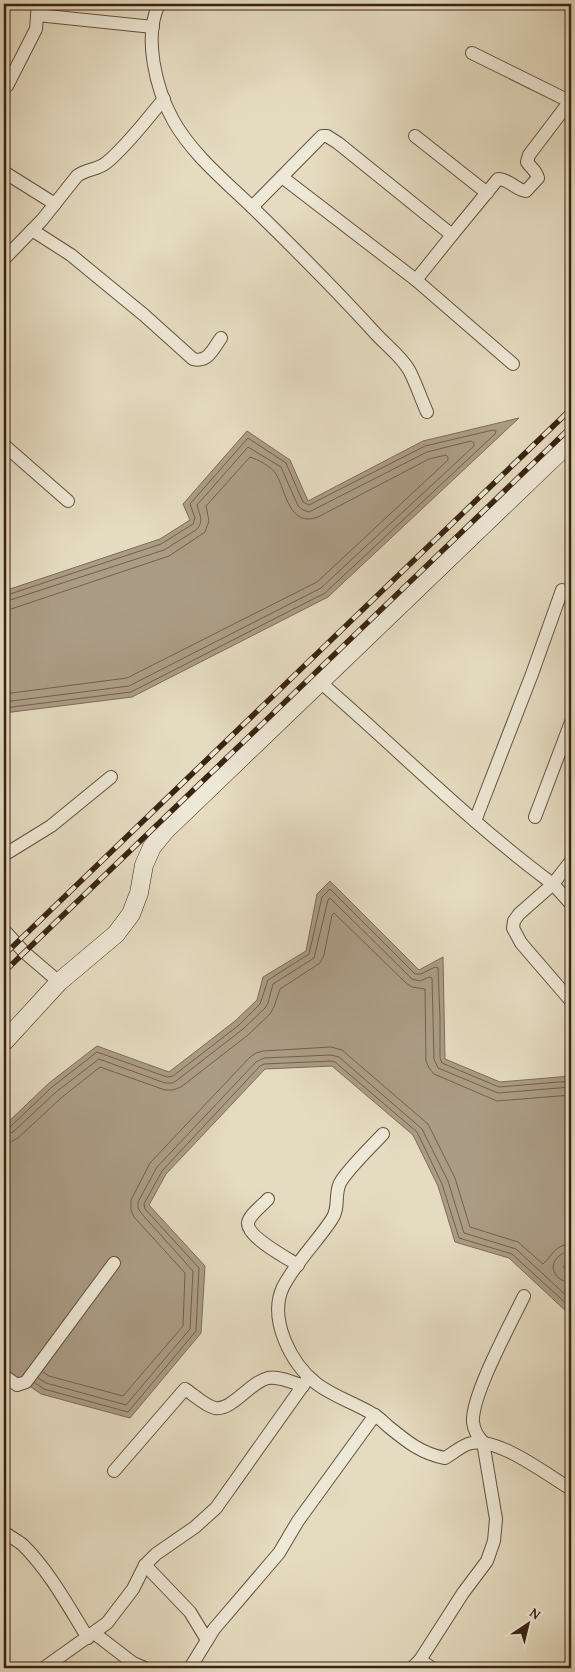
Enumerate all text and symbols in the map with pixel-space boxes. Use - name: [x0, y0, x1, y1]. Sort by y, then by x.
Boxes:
- north arrow: [502, 1600, 552, 1650]
- text: N: [526, 1602, 546, 1625]

